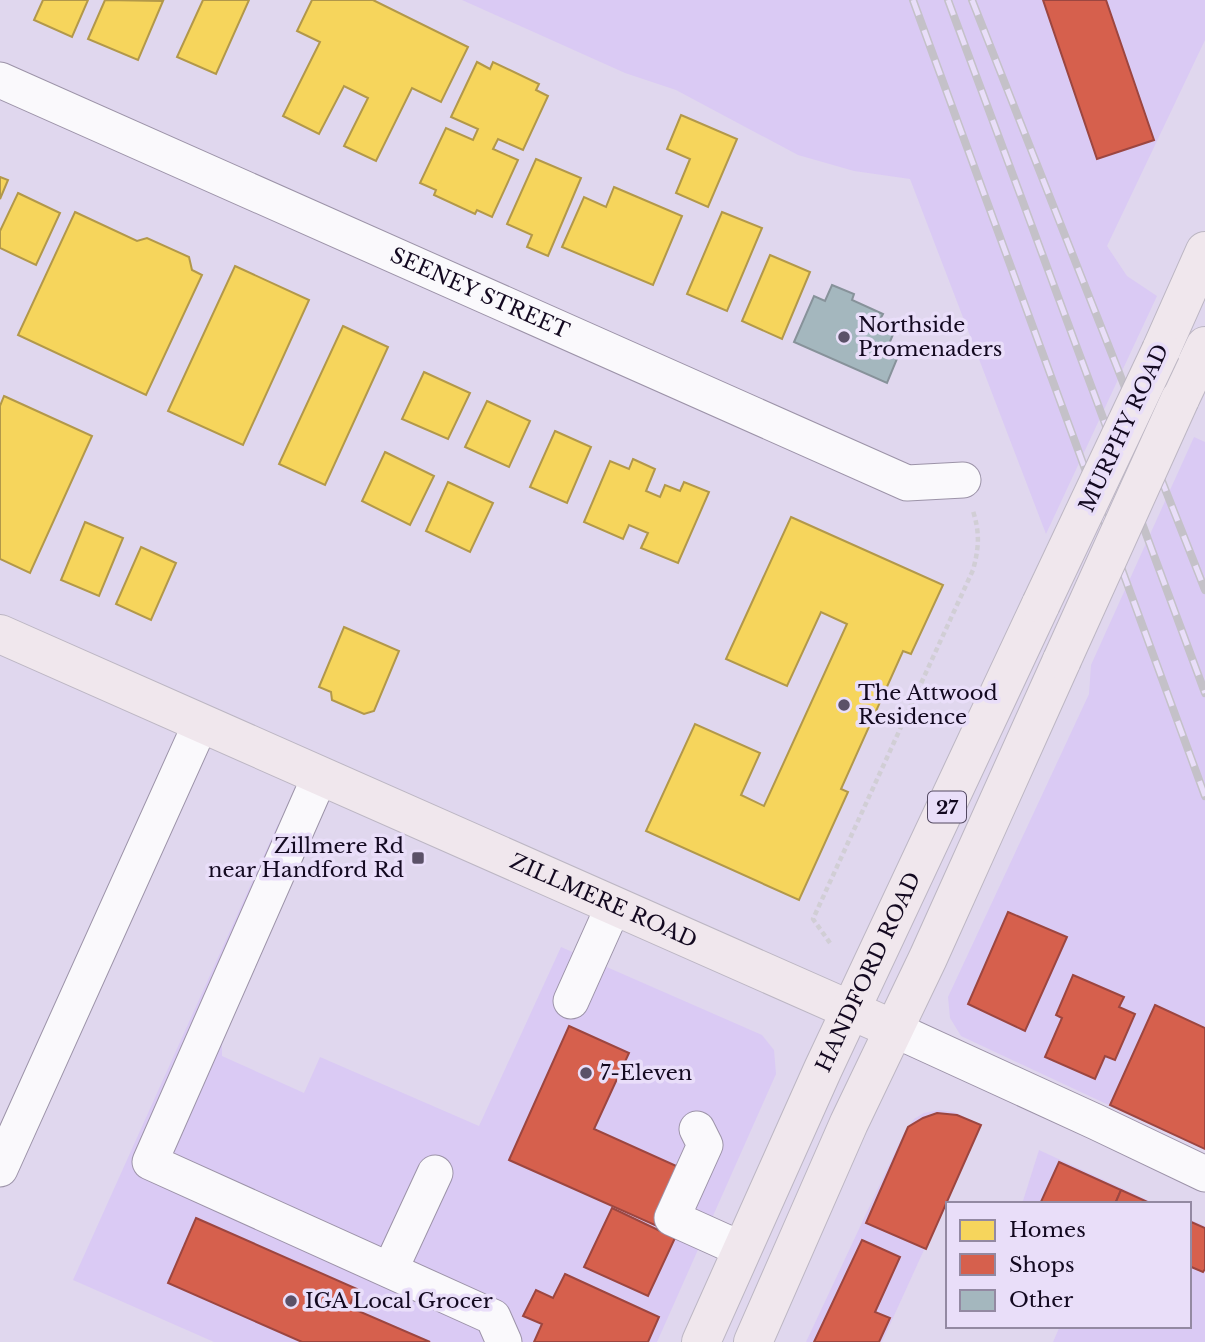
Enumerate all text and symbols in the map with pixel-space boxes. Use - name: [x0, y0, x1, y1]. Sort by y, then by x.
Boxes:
- street label: SEENEY STREET: [386, 242, 573, 344]
- place label: Northside Promenaders: [858, 312, 1002, 362]
- marker: Northside Promenaders: [836, 329, 852, 345]
- street label: MURPHY ROAD: [1074, 340, 1174, 516]
- place label: The Attwood Residence: [858, 680, 998, 730]
- marker: The Attwood Residence: [836, 697, 852, 713]
- road number: 27: [928, 792, 966, 822]
- place label: Zillmere Rd near Handford Rd: [208, 833, 404, 883]
- street label: ZILLMERE ROAD: [506, 848, 701, 954]
- marker: Zillmere Rd near Handford Rd: [410, 850, 426, 866]
- street label: HANDFORD ROAD: [810, 868, 926, 1076]
- place label: 7-Eleven: [600, 1060, 692, 1086]
- marker: 7-Eleven: [578, 1065, 594, 1081]
- legend: [946, 1202, 1191, 1328]
- text: Homes: [1009, 1217, 1086, 1243]
- text: Shops: [1009, 1252, 1075, 1278]
- text: Other: [1009, 1287, 1073, 1313]
- place label: IGA Local Grocer: [305, 1288, 493, 1314]
- marker: IGA Local Grocer: [283, 1293, 299, 1309]

